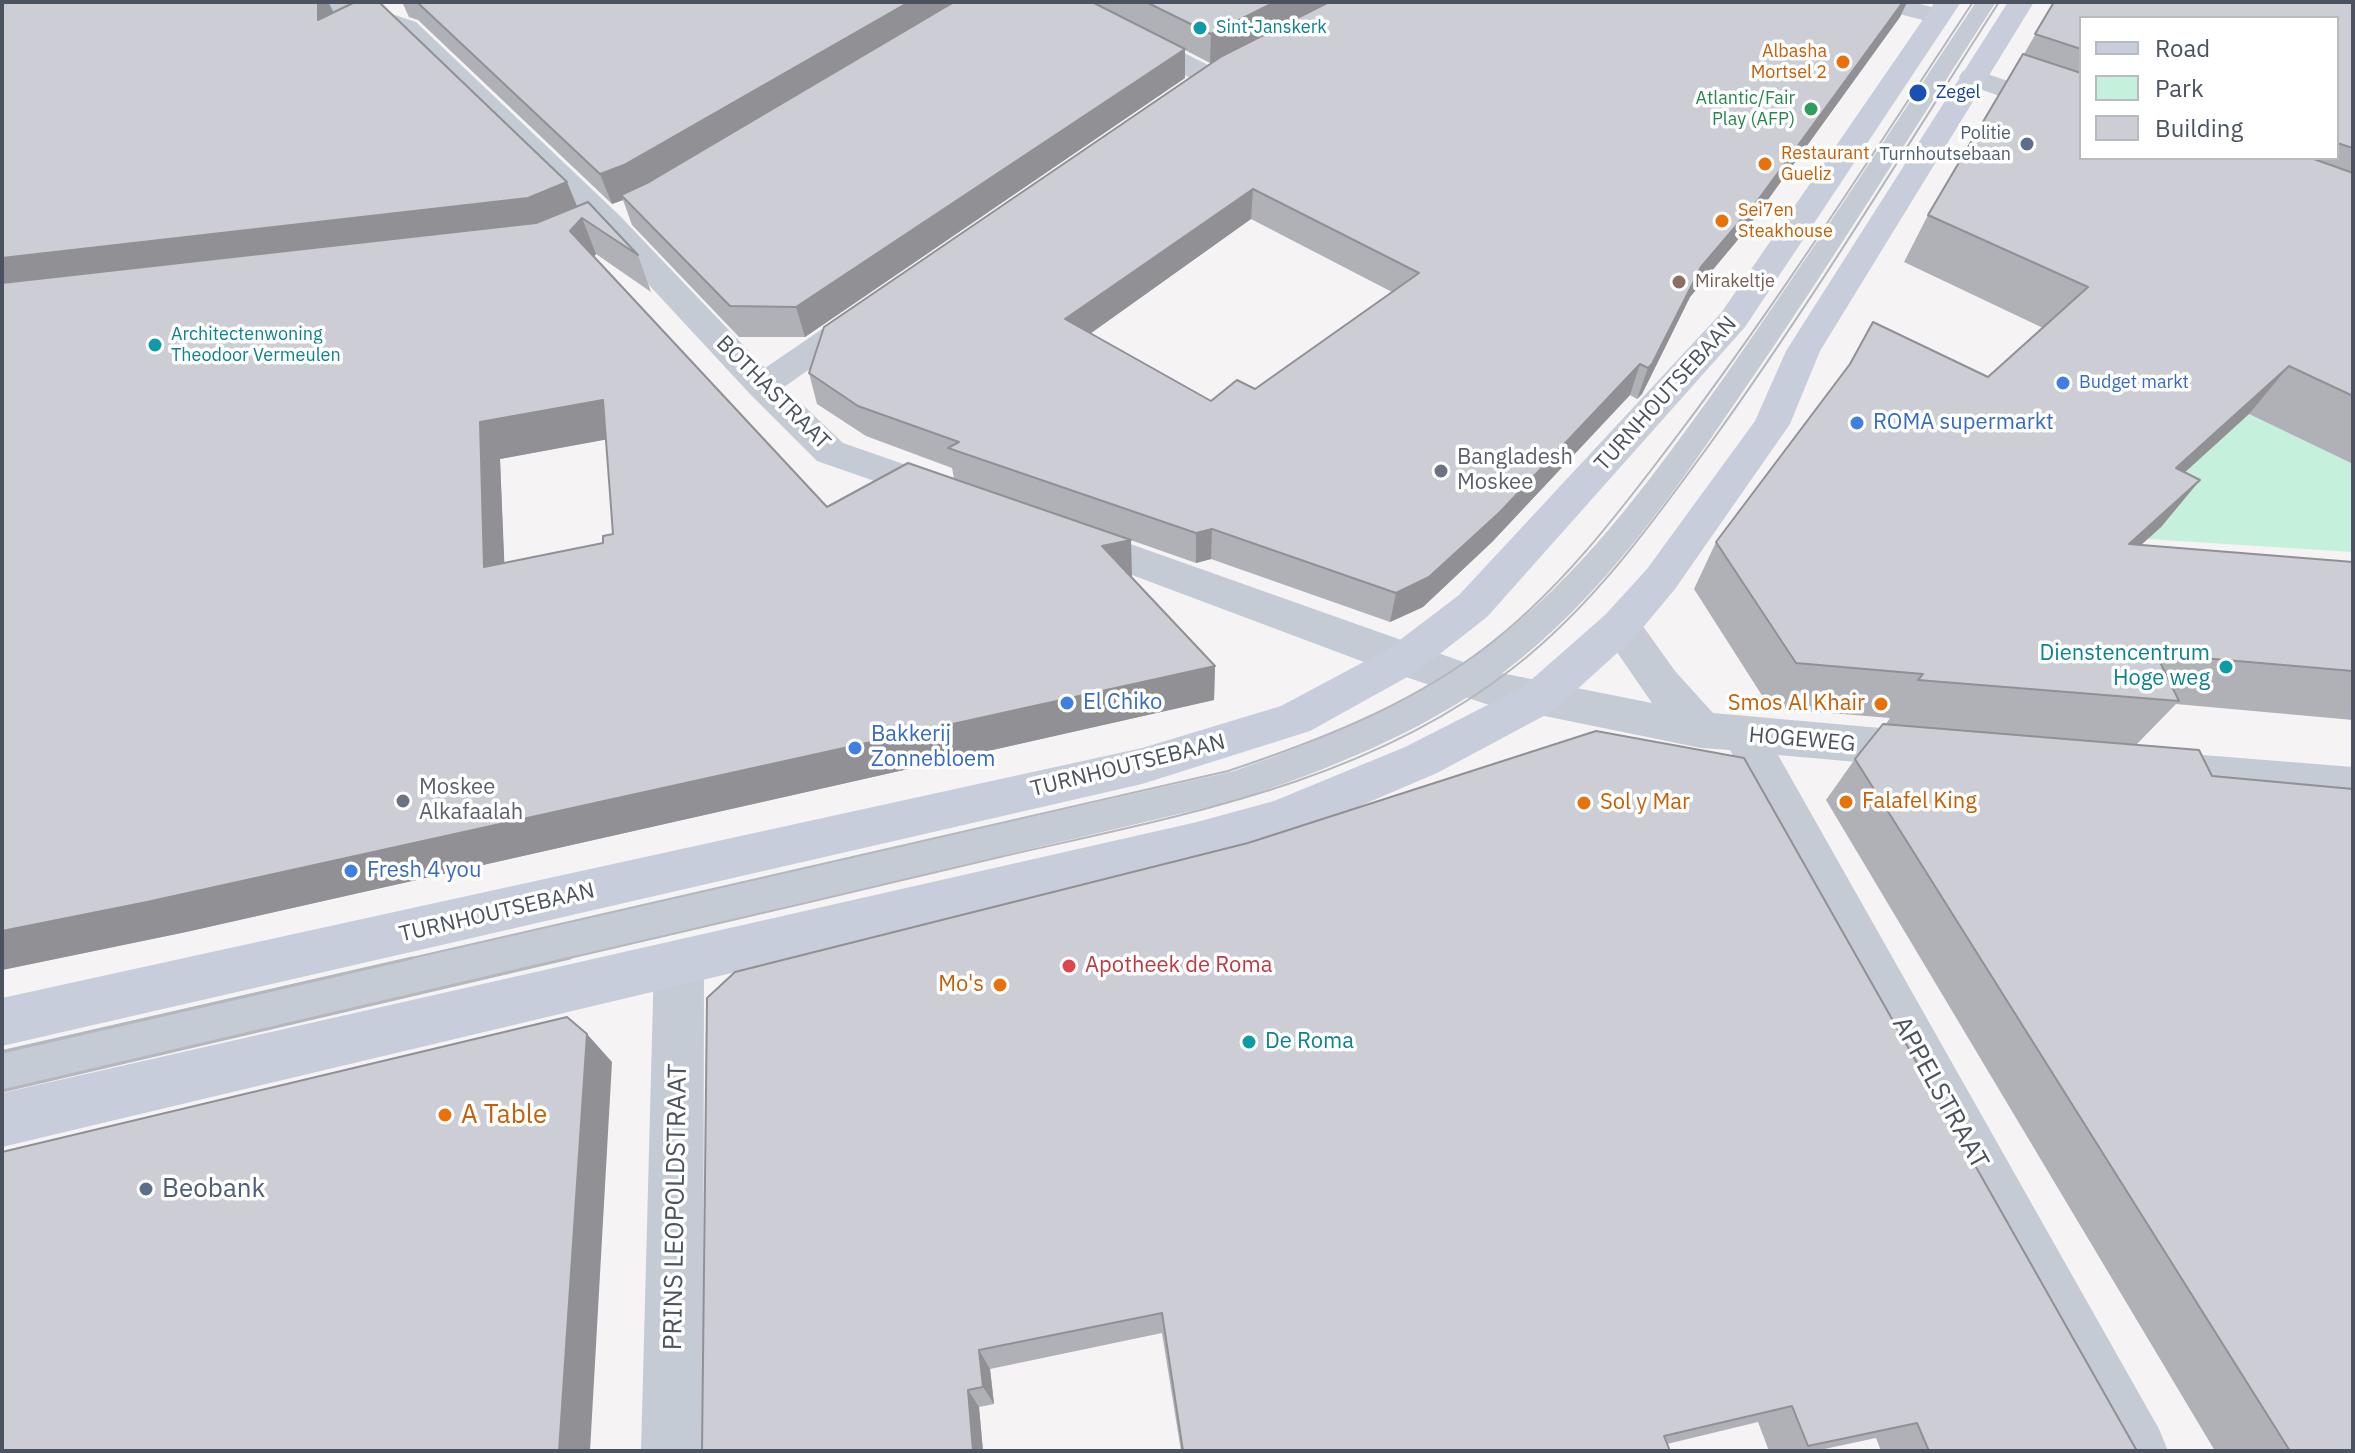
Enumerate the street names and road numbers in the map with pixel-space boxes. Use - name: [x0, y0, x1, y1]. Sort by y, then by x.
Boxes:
- street label: TURNHOUTSEBAAN: [1589, 311, 1743, 477]
- street label: BOTHASTRAAT: [710, 330, 836, 456]
- street label: HOGEWEG: [1748, 722, 1856, 758]
- street label: TURNHOUTSEBAAN: [1028, 729, 1228, 803]
- street label: TURNHOUTSEBAAN: [397, 878, 597, 948]
- street label: APPELSTRAAT: [1885, 1011, 1995, 1175]
- street label: PRINS LEOPOLDSTRAAT: [658, 1063, 694, 1351]

